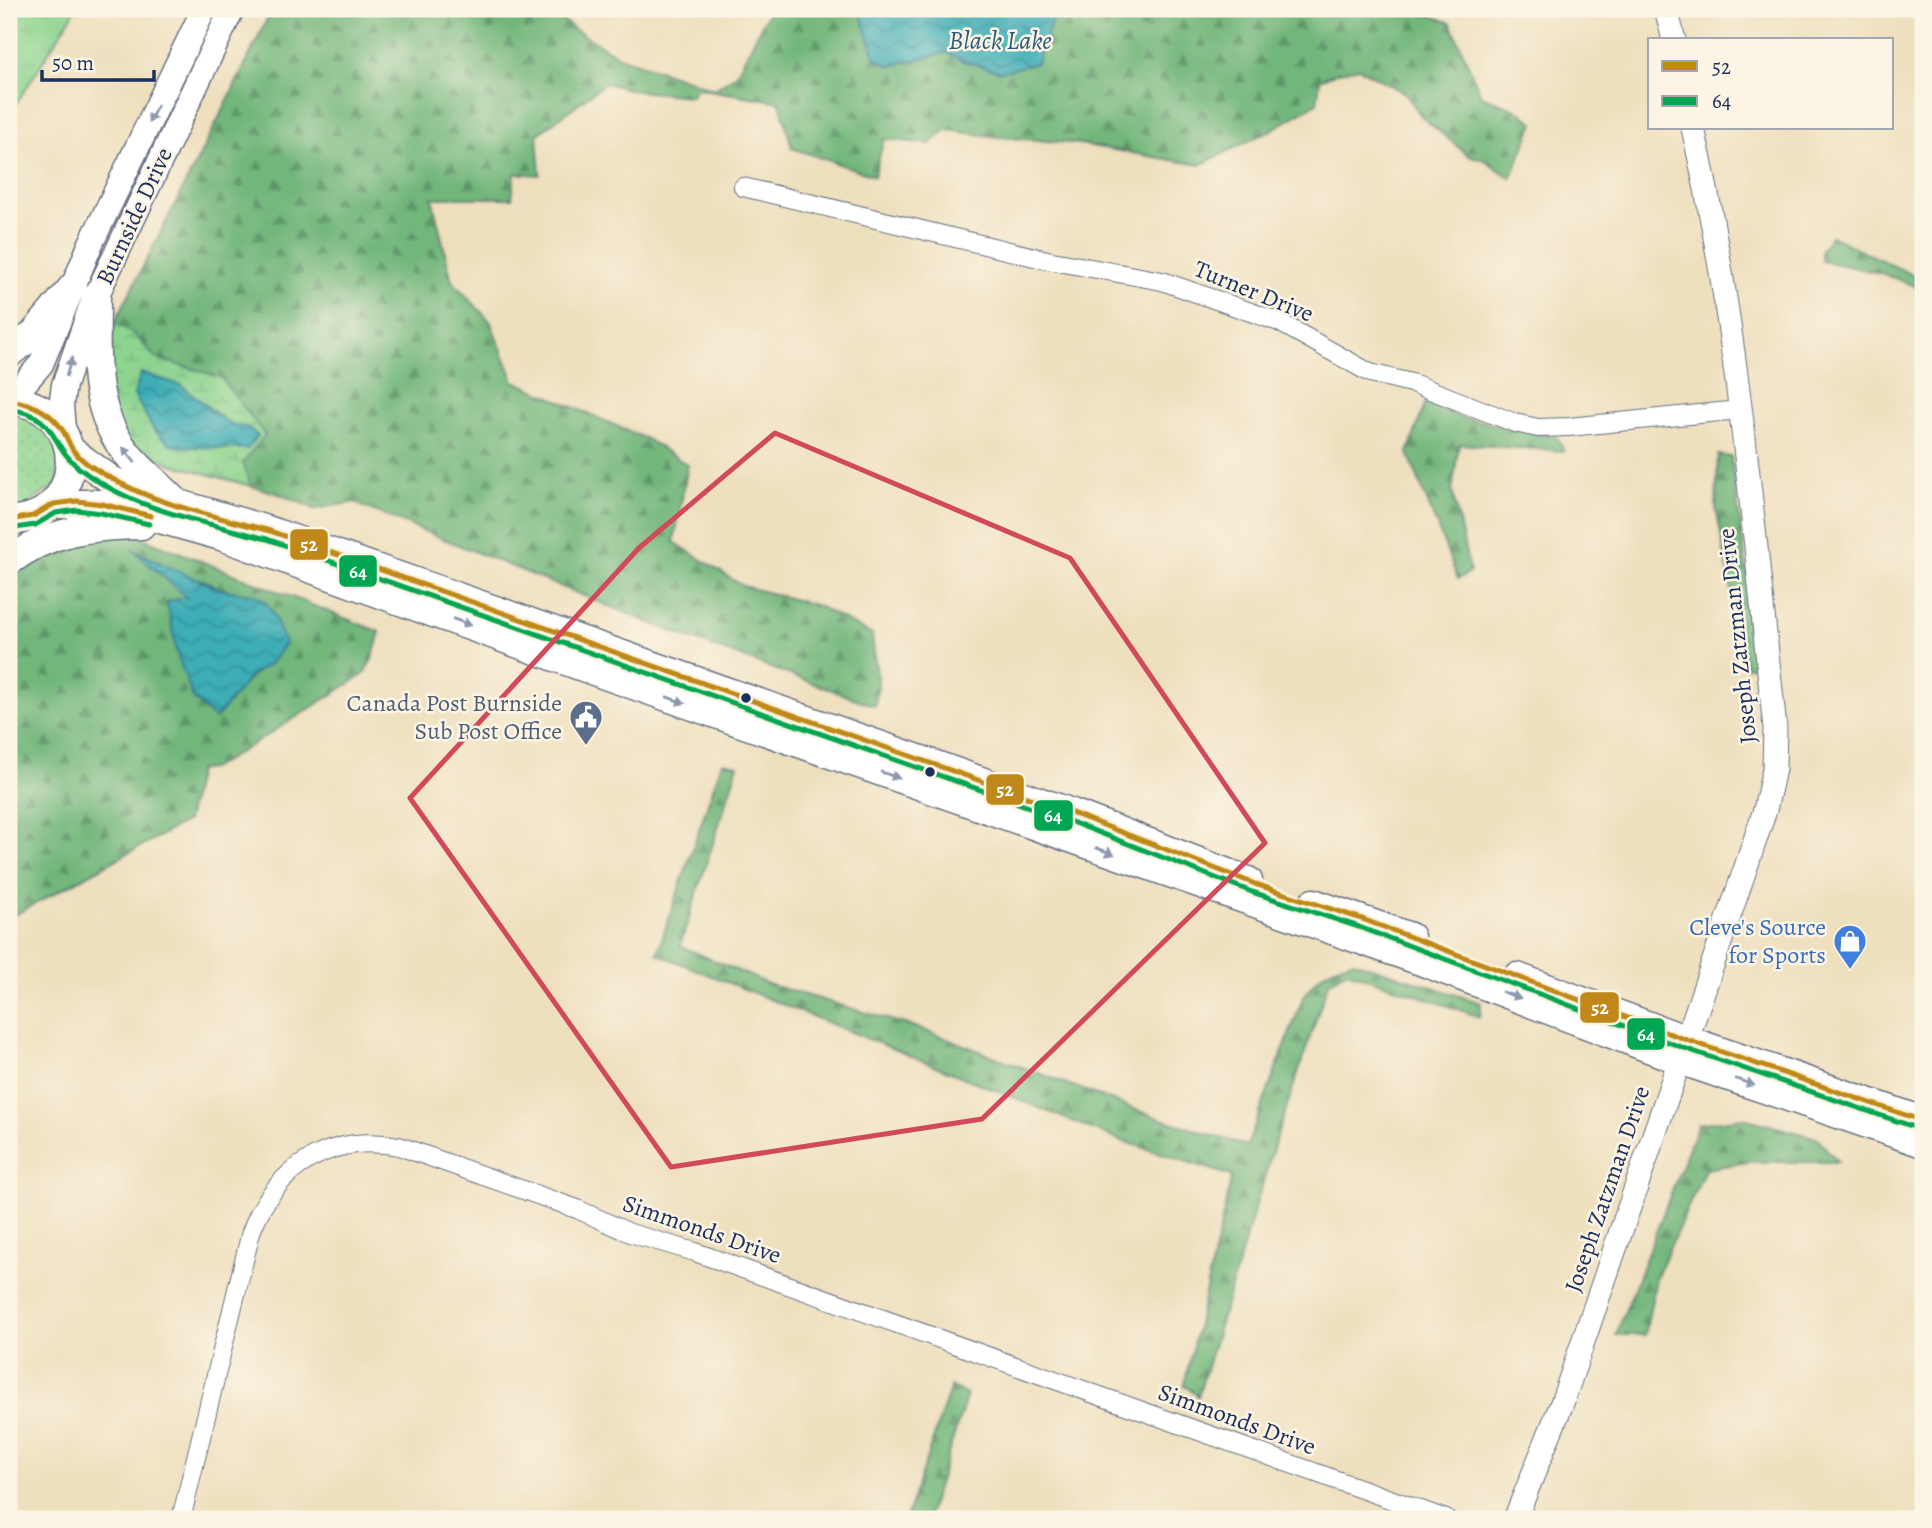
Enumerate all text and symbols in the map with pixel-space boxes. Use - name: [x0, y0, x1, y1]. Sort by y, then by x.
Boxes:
- water label: Black Lake: [948, 23, 1052, 58]
- scale bar: [42, 38, 154, 82]
- legend: [1648, 38, 1894, 130]
- text: 50 m: [52, 49, 94, 77]
- text: 52: [1712, 53, 1731, 81]
- text: 64: [1712, 87, 1731, 115]
- one-way arrow: [147, 104, 158, 124]
- street label: Burnside Drive: [88, 142, 180, 290]
- street label: Turner Drive: [1189, 253, 1319, 329]
- one-way arrow: [64, 356, 75, 377]
- one-way arrow: [122, 447, 137, 465]
- street label: Joseph Zatzman Drive: [1710, 527, 1764, 745]
- line badge: 52: [289, 528, 329, 561]
- text: 52: [300, 532, 318, 558]
- line badge: 64: [338, 554, 378, 588]
- text: 64: [349, 559, 367, 585]
- one-way arrow: [452, 617, 473, 628]
- place label: Canada Post Burnside Sub Post Office: [347, 687, 562, 747]
- unlabelled marker: [739, 691, 753, 705]
- one-way arrow: [665, 695, 686, 706]
- public building icon: Canada Post Burnside Sub Post Office: [567, 698, 605, 747]
- unlabelled marker: [923, 765, 937, 779]
- one-way arrow: [880, 770, 901, 781]
- line badge: 52: [985, 773, 1025, 806]
- text: 52: [996, 777, 1014, 803]
- line badge: 64: [1033, 799, 1074, 832]
- text: 64: [1044, 803, 1062, 829]
- one-way arrow: [1095, 846, 1116, 857]
- place label: Cleve's Source for Sports: [1689, 911, 1826, 971]
- shop icon: Cleve's Source for Sports: [1831, 922, 1869, 971]
- one-way arrow: [1500, 989, 1521, 1000]
- line badge: 52: [1579, 991, 1620, 1024]
- text: 52: [1591, 995, 1609, 1021]
- line badge: 64: [1626, 1017, 1666, 1051]
- text: 64: [1637, 1022, 1655, 1048]
- one-way arrow: [1734, 1077, 1755, 1088]
- street label: Joseph Zatzman Drive: [1557, 1082, 1657, 1296]
- street label: Simmonds Drive: [619, 1187, 785, 1271]
- street label: Simmonds Drive: [1154, 1376, 1320, 1462]

